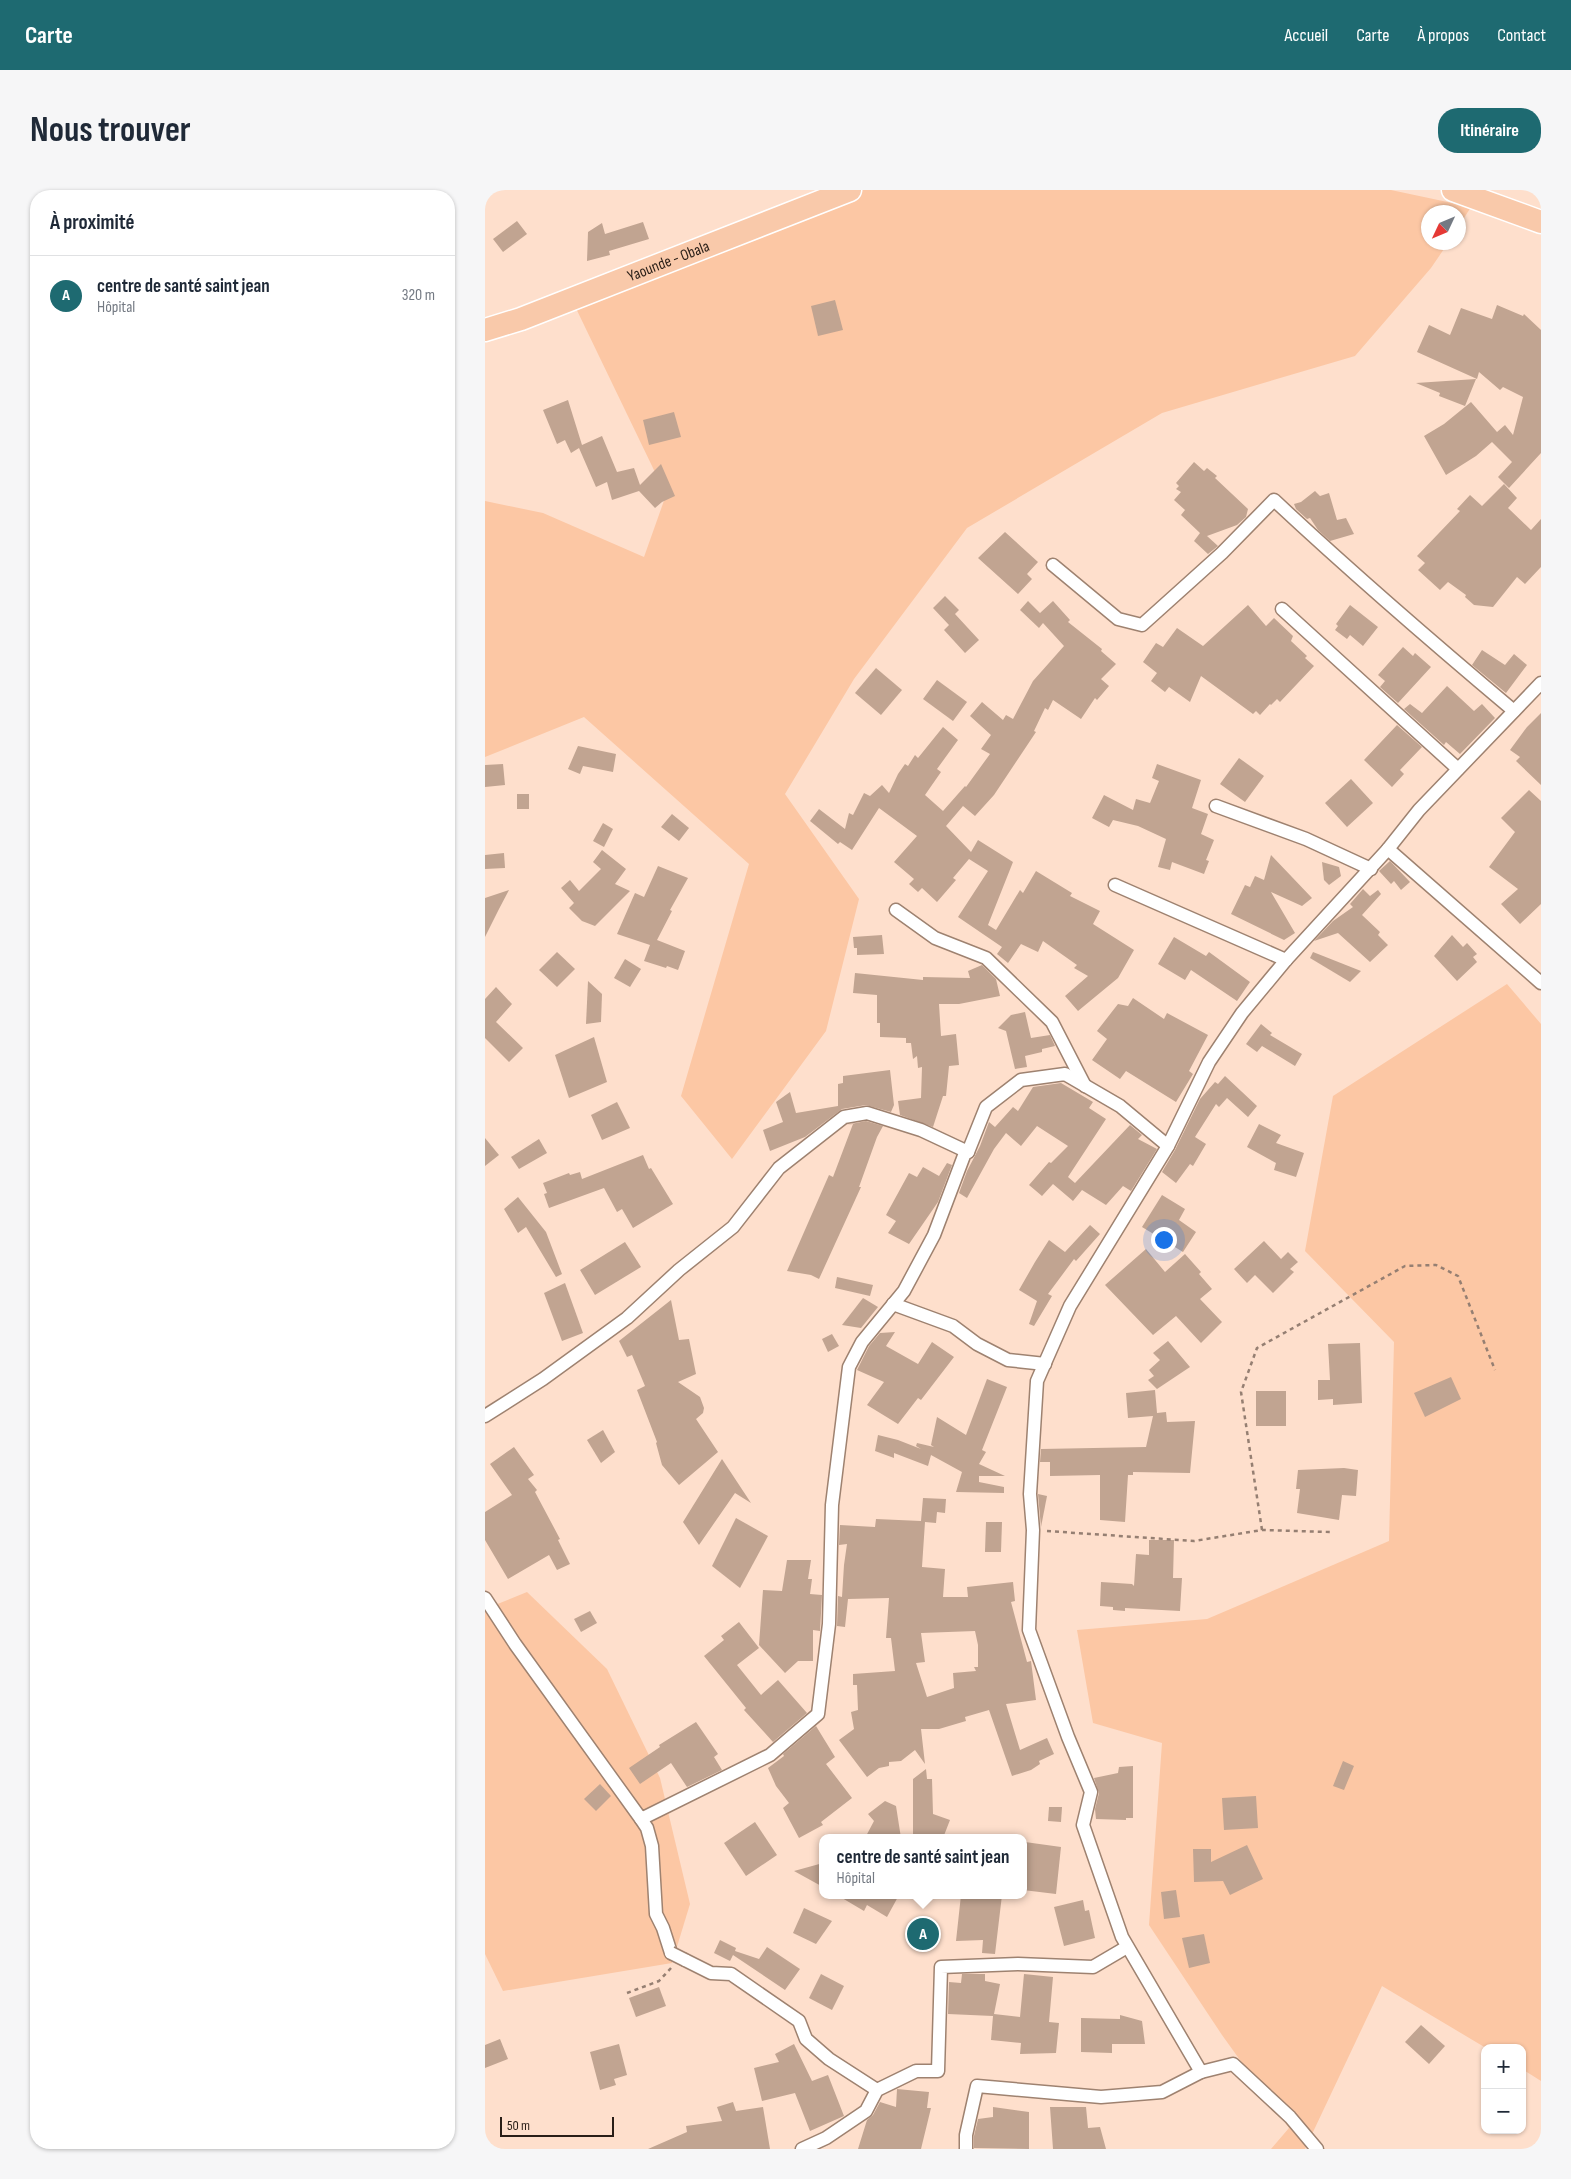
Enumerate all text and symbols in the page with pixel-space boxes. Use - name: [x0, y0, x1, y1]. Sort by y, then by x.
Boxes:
- text: Carte: [25, 21, 73, 50]
- text: Accueil: [1284, 25, 1328, 46]
- text: Carte: [1356, 25, 1389, 46]
- text: À propos: [1417, 25, 1469, 46]
- text: Contact: [1497, 25, 1546, 46]
- button: Itinéraire: [1438, 108, 1541, 153]
- text: Nous trouver: [30, 109, 191, 152]
- north arrow: [1421, 205, 1466, 250]
- text: À proximité: [50, 210, 135, 235]
- street label: Yaounde - Obala: [625, 237, 712, 286]
- text: centre de santé saint jean: [97, 275, 270, 298]
- text: A: [62, 286, 70, 305]
- text: 320 m: [402, 286, 435, 305]
- text: Hôpital: [97, 298, 135, 317]
- your location: [1151, 1227, 1177, 1253]
- popup: [819, 1834, 1027, 1899]
- text: centre de santé saint jean: [837, 1846, 1009, 1869]
- text: Hôpital: [837, 1869, 875, 1888]
- pin: A: [907, 1915, 939, 1953]
- map controls: [1481, 2044, 1526, 2134]
- button: +: [1481, 2044, 1526, 2089]
- button: −: [1481, 2089, 1526, 2134]
- scale bar: [500, 2114, 614, 2137]
- text: 50 m: [507, 2117, 530, 2134]

